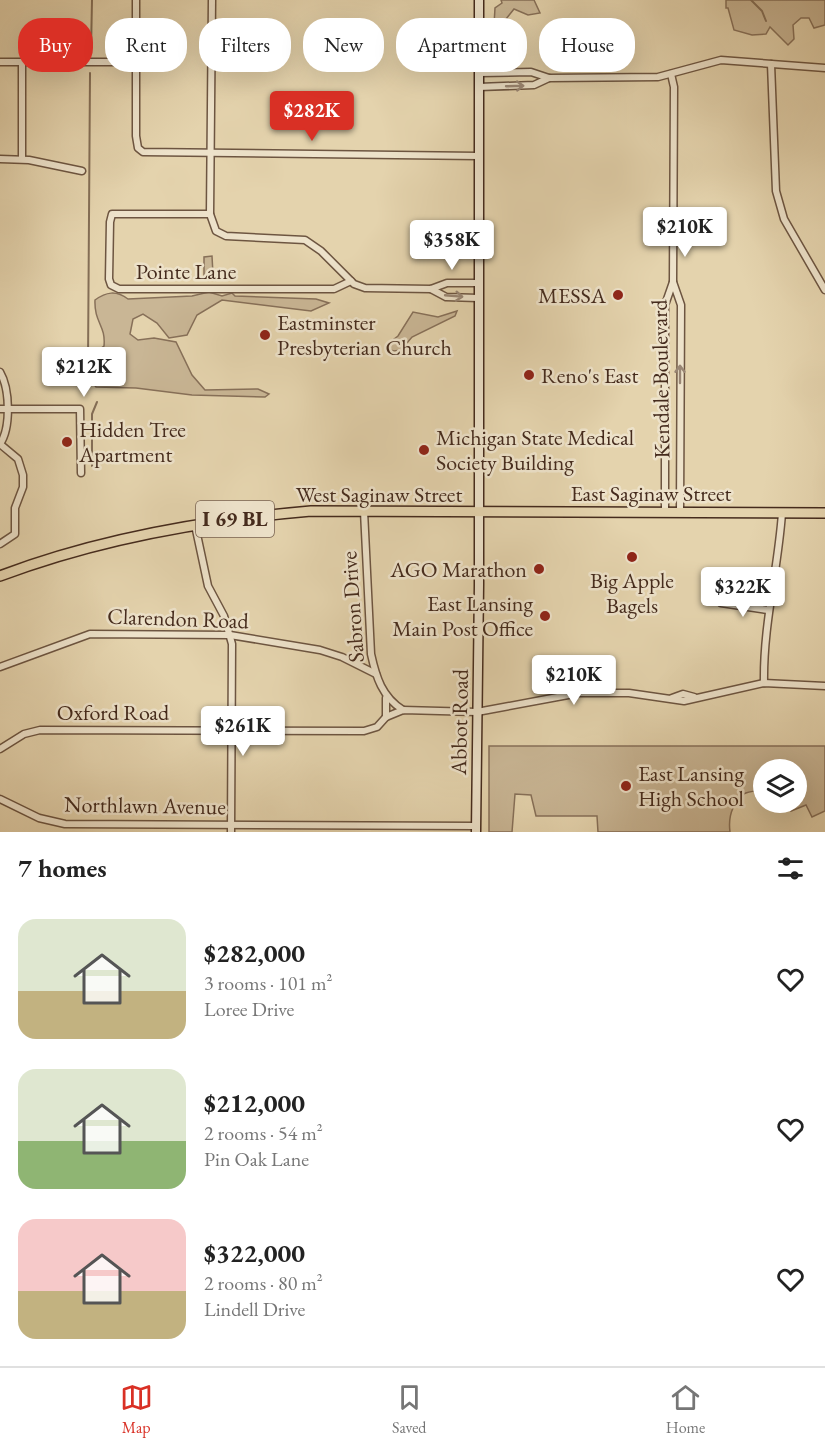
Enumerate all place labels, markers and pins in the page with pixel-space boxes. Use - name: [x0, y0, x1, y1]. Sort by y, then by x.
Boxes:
- pin: $282K: [270, 91, 354, 142]
- pin: $210K: [643, 207, 727, 258]
- pin: $358K: [410, 220, 494, 271]
- place label: MESSA: [538, 281, 607, 310]
- marker: MESSA: [611, 288, 625, 302]
- place label: Eastminster Presbyterian Church: [277, 308, 452, 362]
- marker: Eastminster Presbyterian Church: [258, 328, 272, 342]
- pin: $212K: [42, 347, 126, 398]
- place label: Reno's East: [541, 361, 638, 390]
- marker: Reno's East: [522, 368, 536, 382]
- place label: Hidden Tree Apartment: [78, 415, 186, 469]
- place label: Michigan State Medical Society Building: [436, 423, 634, 477]
- marker: Hidden Tree Apartment: [60, 435, 74, 449]
- marker: Michigan State Medical Society Building: [417, 443, 431, 457]
- marker: Big Apple Bagels: [625, 550, 639, 564]
- place label: AGO Marathon: [389, 555, 527, 584]
- marker: AGO Marathon: [532, 562, 546, 576]
- place label: Big Apple Bagels: [590, 566, 674, 620]
- pin: $322K: [701, 567, 785, 618]
- place label: East Lansing Main Post Office: [392, 589, 533, 643]
- marker: East Lansing Main Post Office: [538, 609, 552, 623]
- pin: $210K: [532, 655, 616, 706]
- pin: $261K: [201, 706, 285, 757]
- place label: East Lansing High School: [638, 759, 744, 813]
- marker: East Lansing High School: [619, 779, 633, 793]

